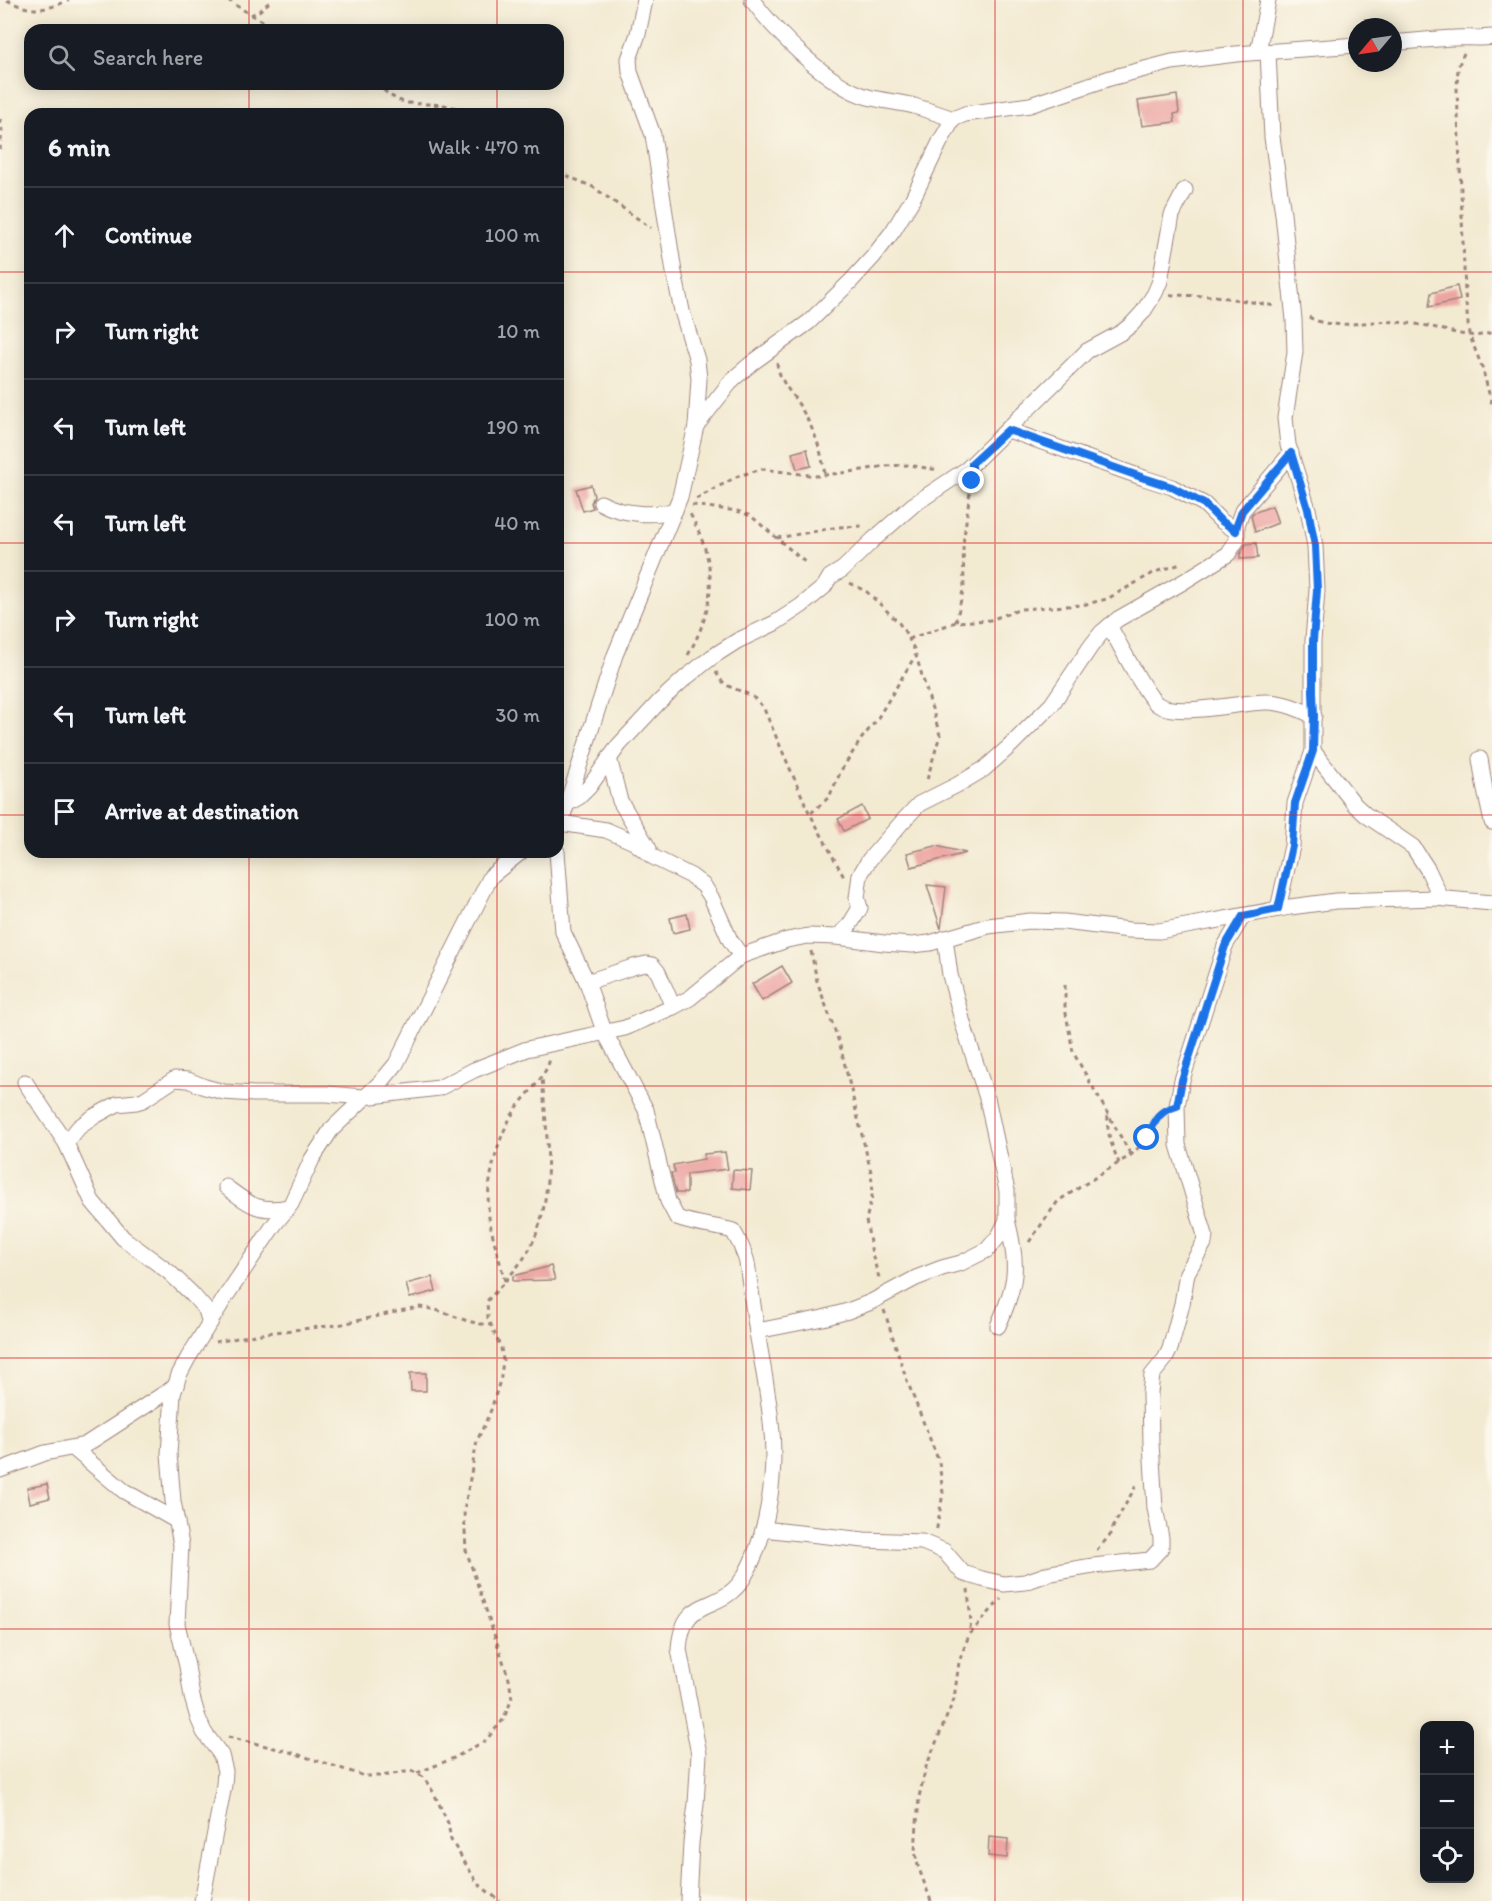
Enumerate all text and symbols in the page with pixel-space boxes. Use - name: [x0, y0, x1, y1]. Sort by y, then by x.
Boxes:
- north arrow: [1348, 18, 1402, 72]
- search box: [24, 24, 564, 90]
- icon: search: [45, 41, 78, 74]
- text: Search here: [93, 44, 203, 71]
- text: 6 min: [48, 131, 110, 163]
- text: Walk · 470 m: [428, 135, 540, 159]
- icon: ahead: [48, 219, 81, 252]
- text: Continue: [105, 222, 192, 249]
- text: 100 m: [485, 223, 540, 247]
- icon: right: [48, 315, 81, 348]
- text: Turn right: [105, 318, 199, 345]
- text: 10 m: [497, 319, 540, 343]
- icon: left: [48, 411, 81, 444]
- text: Turn left: [105, 414, 186, 441]
- text: 190 m: [487, 415, 540, 439]
- route end: [958, 467, 984, 493]
- icon: left: [48, 507, 81, 540]
- text: Turn left: [105, 510, 186, 537]
- text: 40 m: [494, 511, 540, 535]
- icon: right: [48, 603, 81, 636]
- text: Turn right: [105, 606, 199, 633]
- text: 100 m: [485, 607, 540, 631]
- icon: left: [48, 699, 81, 732]
- text: Turn left: [105, 702, 186, 729]
- text: 30 m: [495, 703, 540, 727]
- icon: arrive: [48, 795, 81, 828]
- text: Arrive at destination: [105, 798, 299, 825]
- route start: [1133, 1124, 1159, 1150]
- map controls: [1420, 1721, 1474, 1883]
- button: +: [1420, 1721, 1474, 1775]
- button: −: [1420, 1775, 1474, 1829]
- button: locate: [1420, 1829, 1474, 1883]

